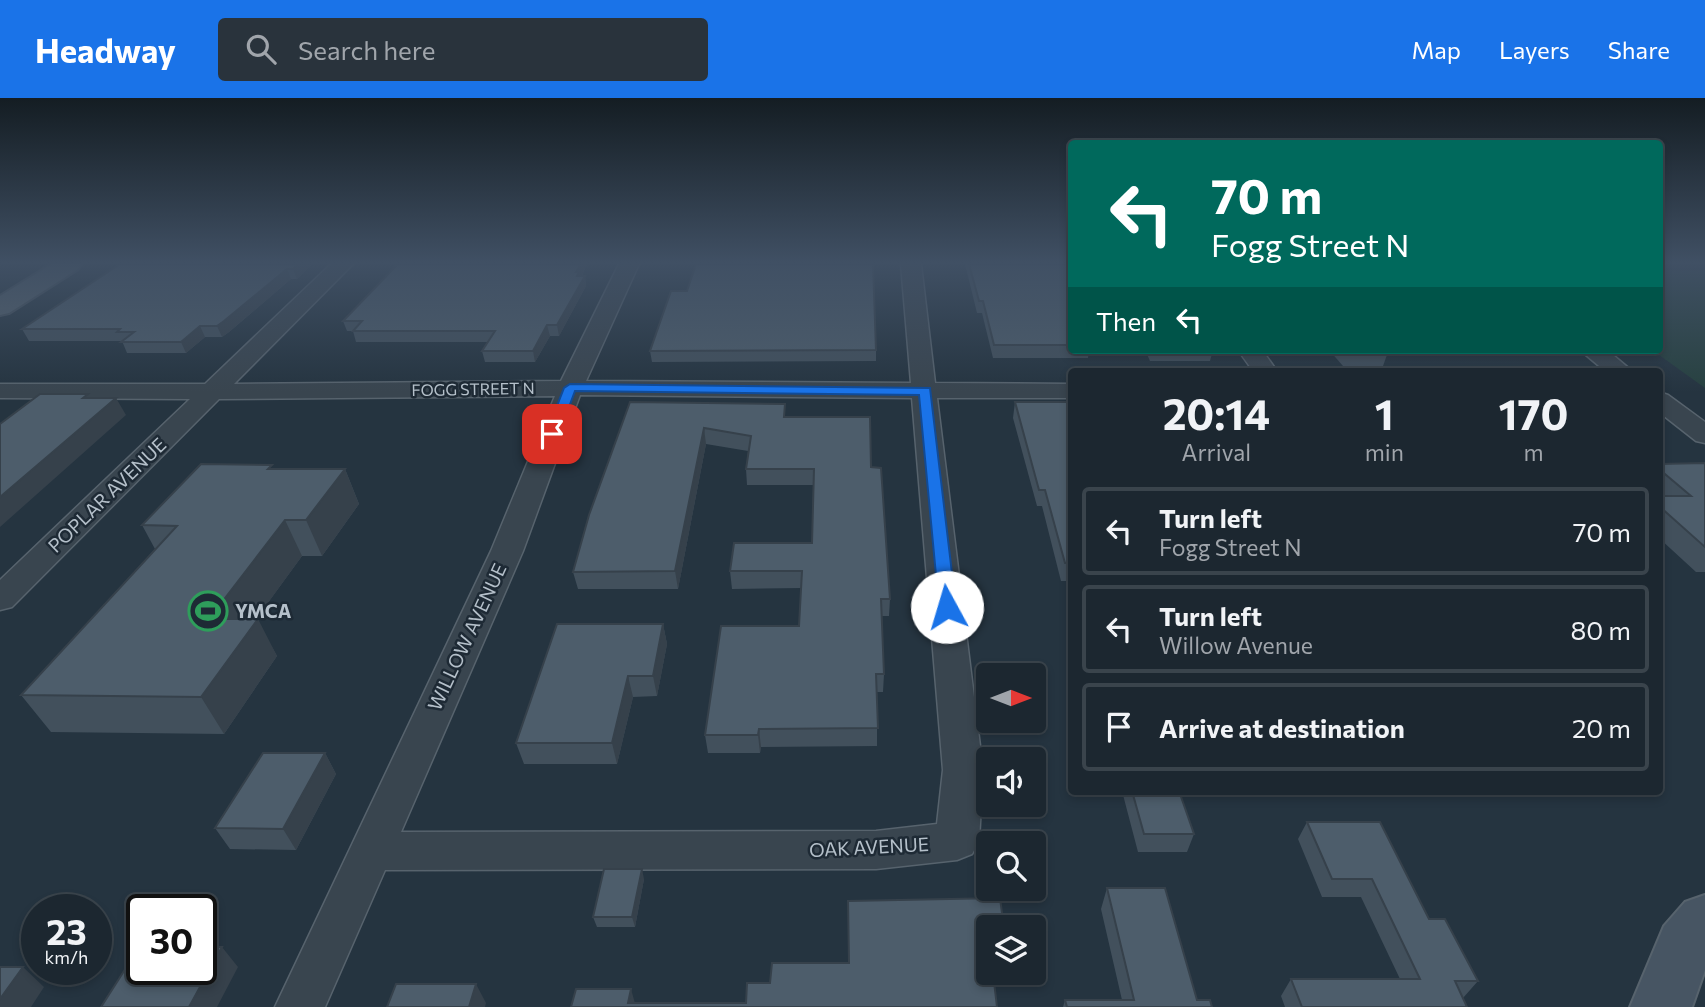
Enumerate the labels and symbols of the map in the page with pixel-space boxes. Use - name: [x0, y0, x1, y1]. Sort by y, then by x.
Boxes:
- street label: FOGG STREET N: [411, 378, 535, 399]
- pin: [522, 404, 582, 464]
- street label: POPLAR AVENUE: [43, 432, 170, 557]
- street label: WILLOW AVENUE: [422, 560, 511, 714]
- position arrow: [910, 570, 984, 644]
- sports icon: YMCA: [187, 590, 229, 632]
- place label: YMCA: [235, 599, 292, 622]
- north arrow: [976, 663, 1046, 733]
- street label: OAK AVENUE: [808, 832, 929, 861]
- speed limit sign: 30: [126, 894, 217, 985]

